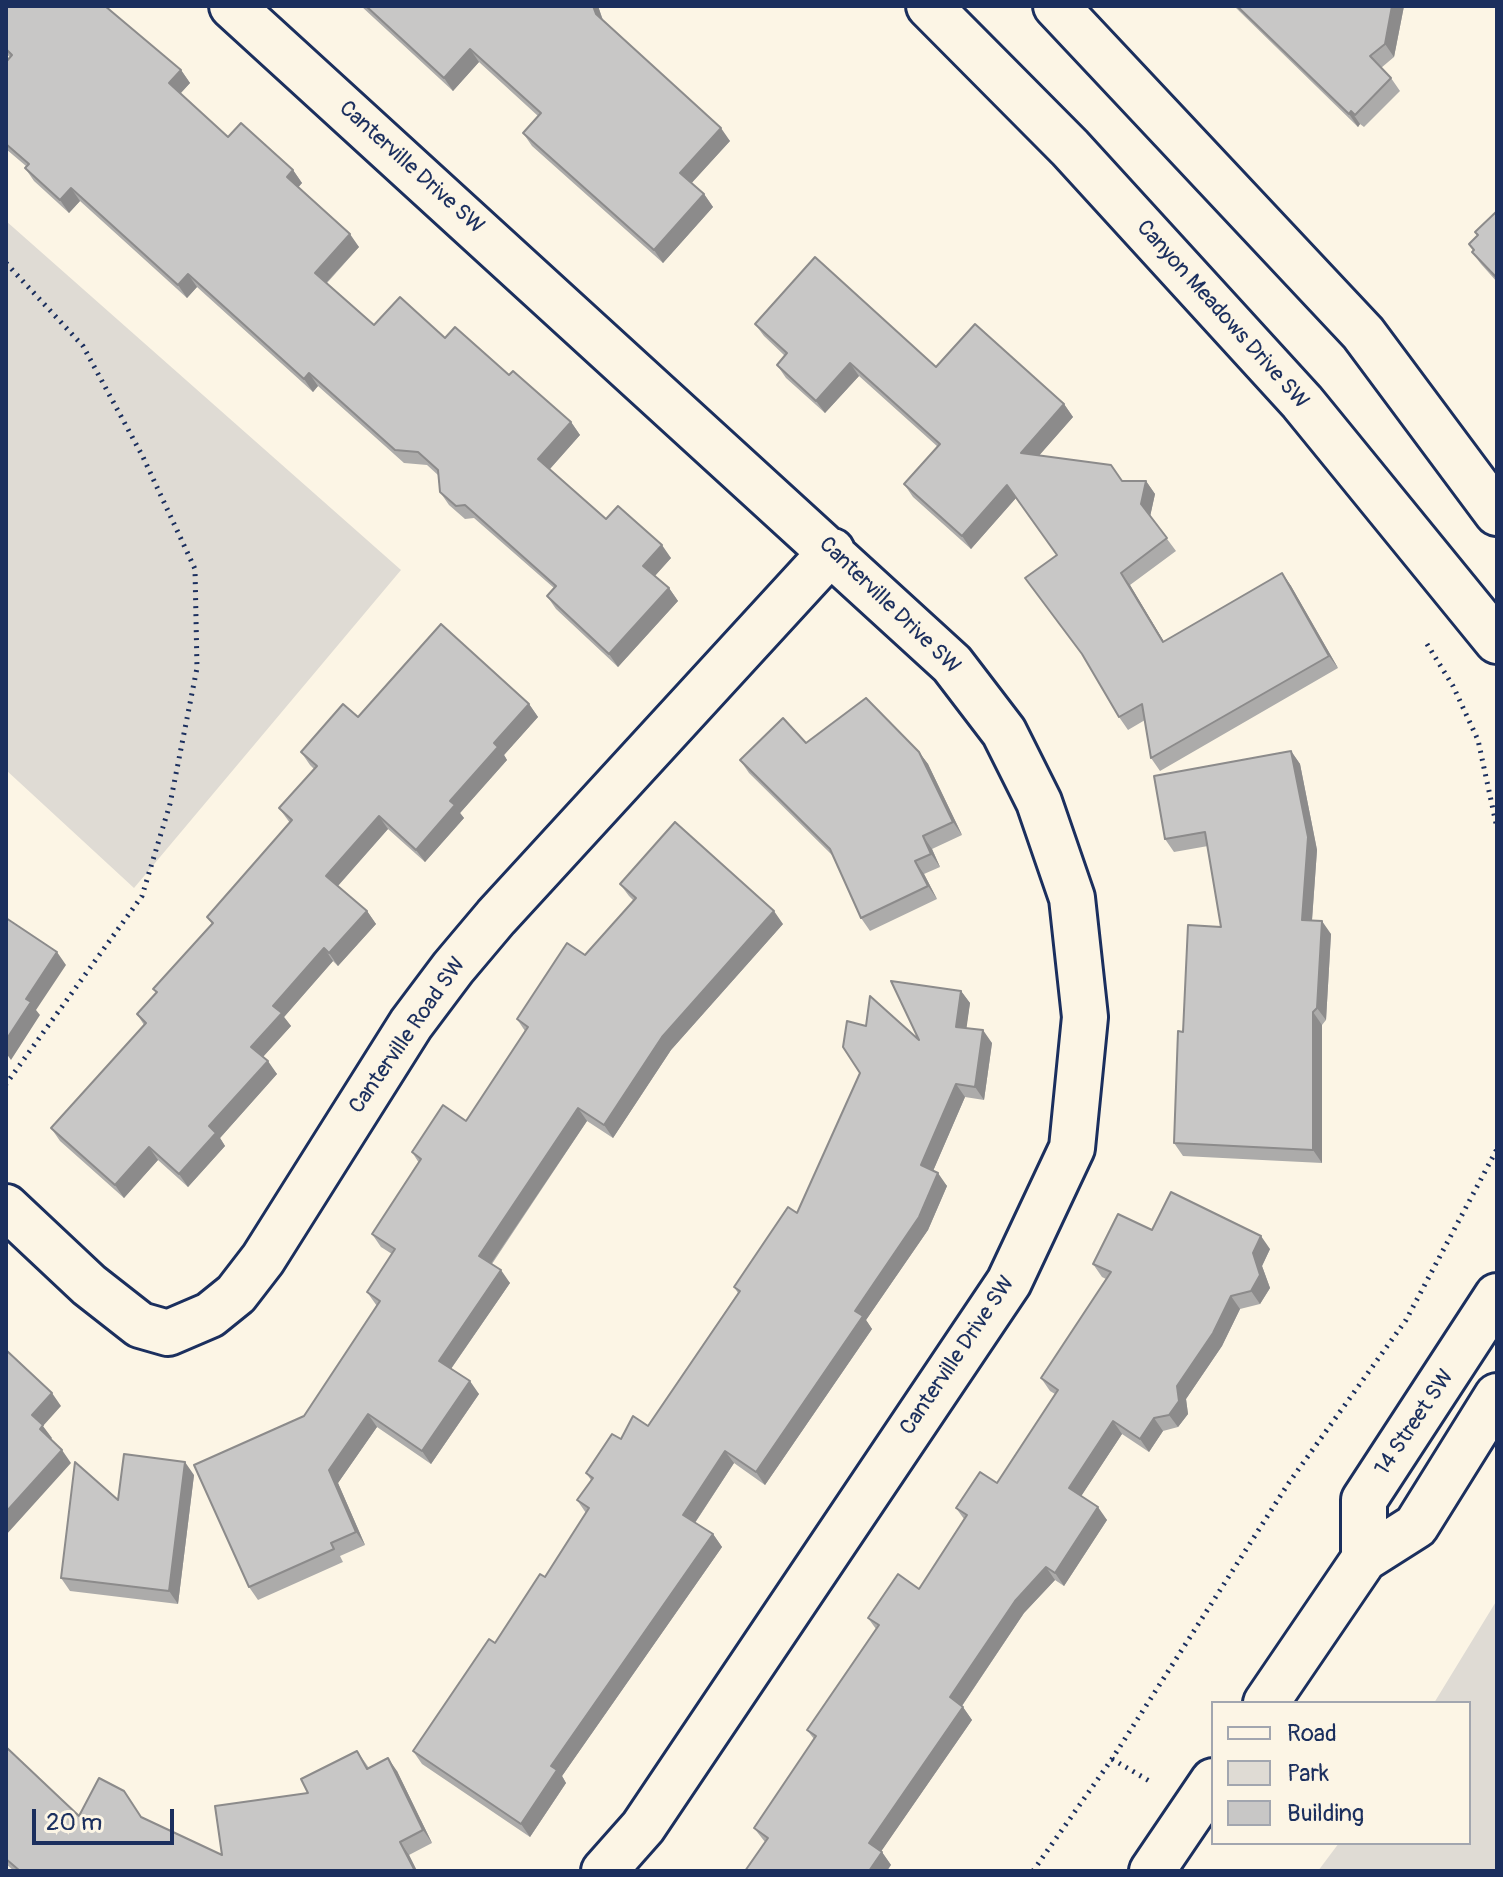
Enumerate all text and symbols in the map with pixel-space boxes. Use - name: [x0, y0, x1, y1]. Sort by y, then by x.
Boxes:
- street label: Canterville Drive SW: [333, 96, 489, 240]
- street label: Canyon Meadows Drive SW: [1130, 215, 1314, 415]
- street label: Canterville Drive SW: [813, 532, 965, 680]
- street label: Canterville Road SW: [344, 953, 472, 1119]
- street label: Canterville Drive SW: [895, 1271, 1021, 1441]
- street label: 14 Street SW: [1370, 1365, 1460, 1481]
- legend: [1211, 1701, 1471, 1845]
- text: Road: [1287, 1719, 1337, 1748]
- text: Park: [1287, 1759, 1329, 1788]
- scale bar: [36, 1793, 178, 1843]
- text: Building: [1287, 1799, 1364, 1828]
- text: 20 m: [46, 1808, 102, 1837]

